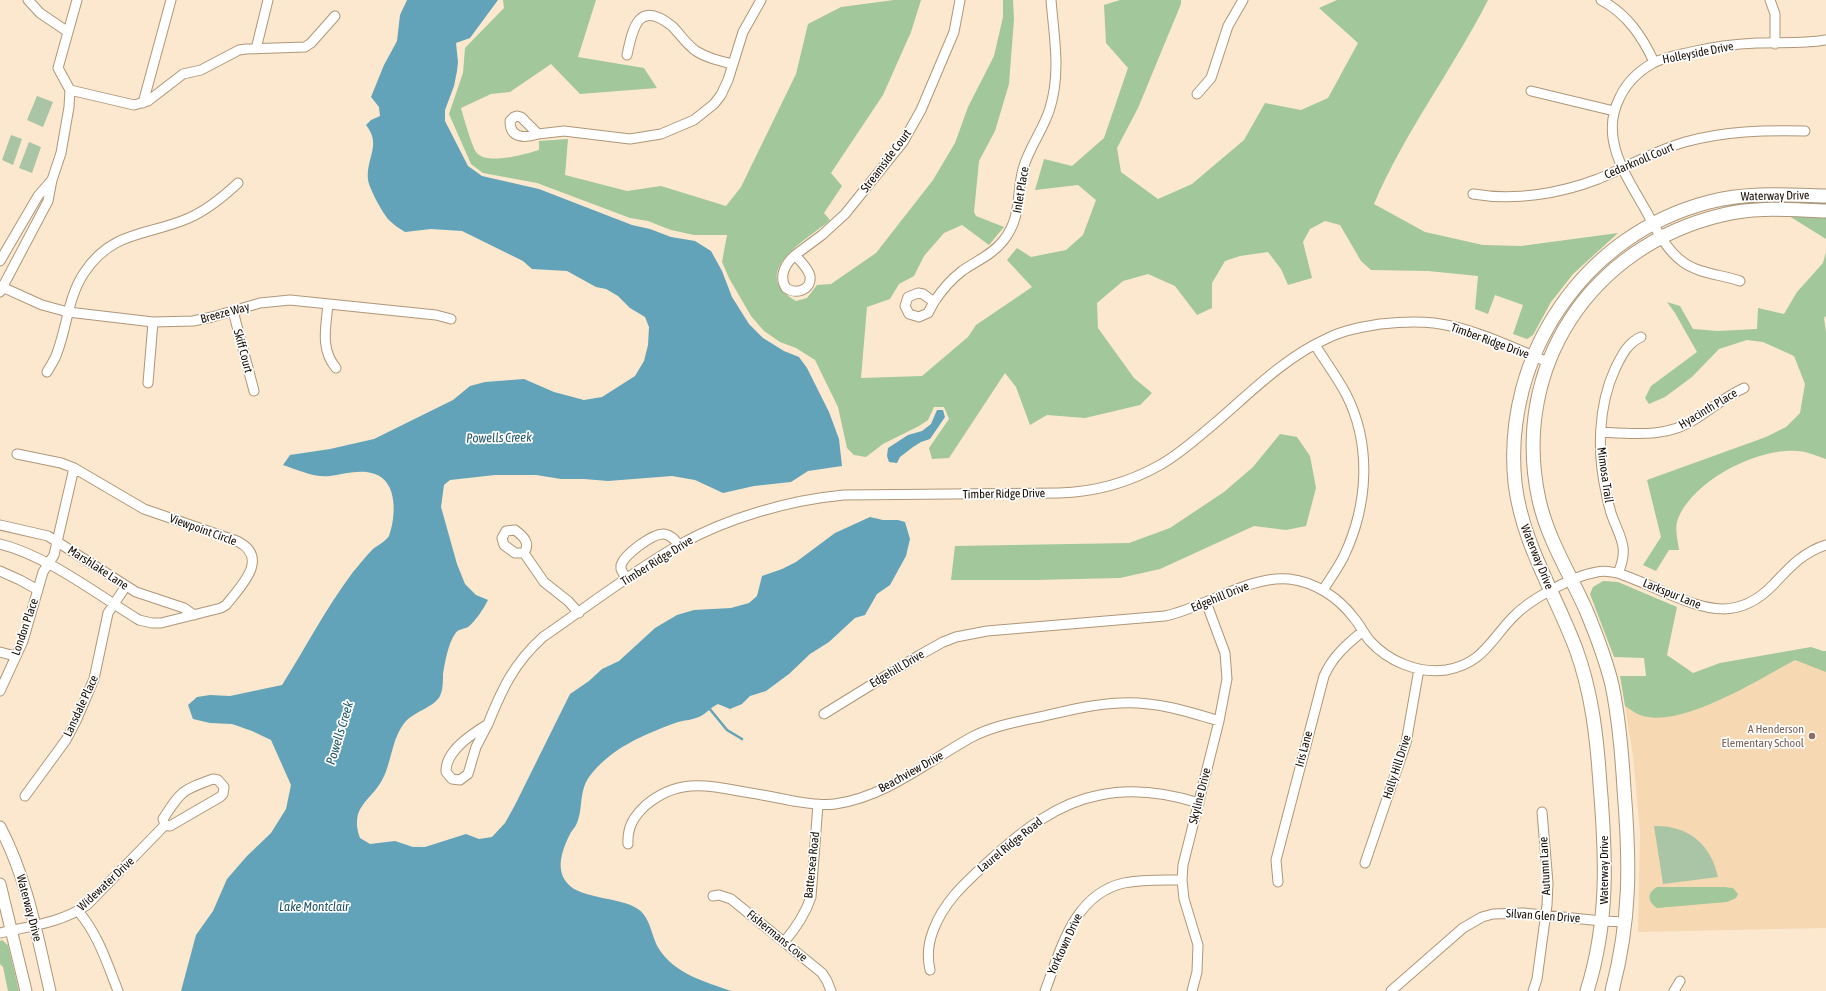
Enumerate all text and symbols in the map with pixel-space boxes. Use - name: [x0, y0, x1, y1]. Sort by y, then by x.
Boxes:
- street label: Holleyside Drive: [1661, 39, 1735, 67]
- street label: Streamside Court: [858, 127, 914, 195]
- street label: Cedarknoll Court: [1602, 140, 1676, 182]
- street label: Inlet Place: [1010, 166, 1032, 214]
- street label: Waterway Drive: [1741, 188, 1809, 204]
- street label: Breeze Way: [199, 300, 251, 326]
- street label: Timber Ridge Drive: [1449, 320, 1531, 362]
- street label: Skiff Court: [230, 328, 256, 374]
- street label: Hyacinth Place: [1676, 386, 1740, 432]
- water label: Powells Creek: [466, 430, 532, 446]
- street label: Mimosa Trail: [1594, 446, 1616, 504]
- street label: Timber Ridge Drive: [963, 486, 1045, 502]
- street label: Viewpoint Circle: [167, 511, 239, 549]
- street label: Waterway Drive: [1517, 522, 1557, 592]
- street label: Timber Ridge Drive: [618, 533, 696, 589]
- street label: Marshlake Lane: [65, 543, 131, 593]
- street label: Larkspur Lane: [1641, 576, 1703, 612]
- street label: Edgehill Drive: [1189, 579, 1251, 615]
- street label: London Place: [9, 597, 41, 657]
- street label: Edgehill Drive: [867, 647, 927, 691]
- street label: Lansdale Place: [60, 673, 102, 739]
- water label: Powells Creek: [323, 699, 357, 767]
- place label: A Henderson Elementary School: [1722, 722, 1804, 750]
- street label: Iris Lane: [1292, 729, 1316, 769]
- marker: A Henderson Elementary School: [1807, 731, 1817, 741]
- street label: Holly Hill Drive: [1380, 733, 1414, 801]
- street label: Beachview Drive: [876, 748, 946, 796]
- street label: Skyline Drive: [1186, 766, 1214, 826]
- street label: Laurel Ridge Road: [975, 814, 1045, 876]
- street label: Battersea Road: [801, 831, 823, 899]
- street label: Autumn Lane: [1536, 836, 1554, 896]
- street label: Waterway Drive: [1597, 836, 1611, 904]
- street label: Widewater Drive: [75, 854, 137, 914]
- street label: Waterway Drive: [13, 873, 45, 943]
- water label: Lake Montclair: [279, 899, 349, 915]
- street label: Silvan Glen Drive: [1505, 906, 1581, 926]
- street label: Fishermans Cove: [744, 907, 810, 965]
- street label: Yorktown Drive: [1045, 911, 1085, 977]

